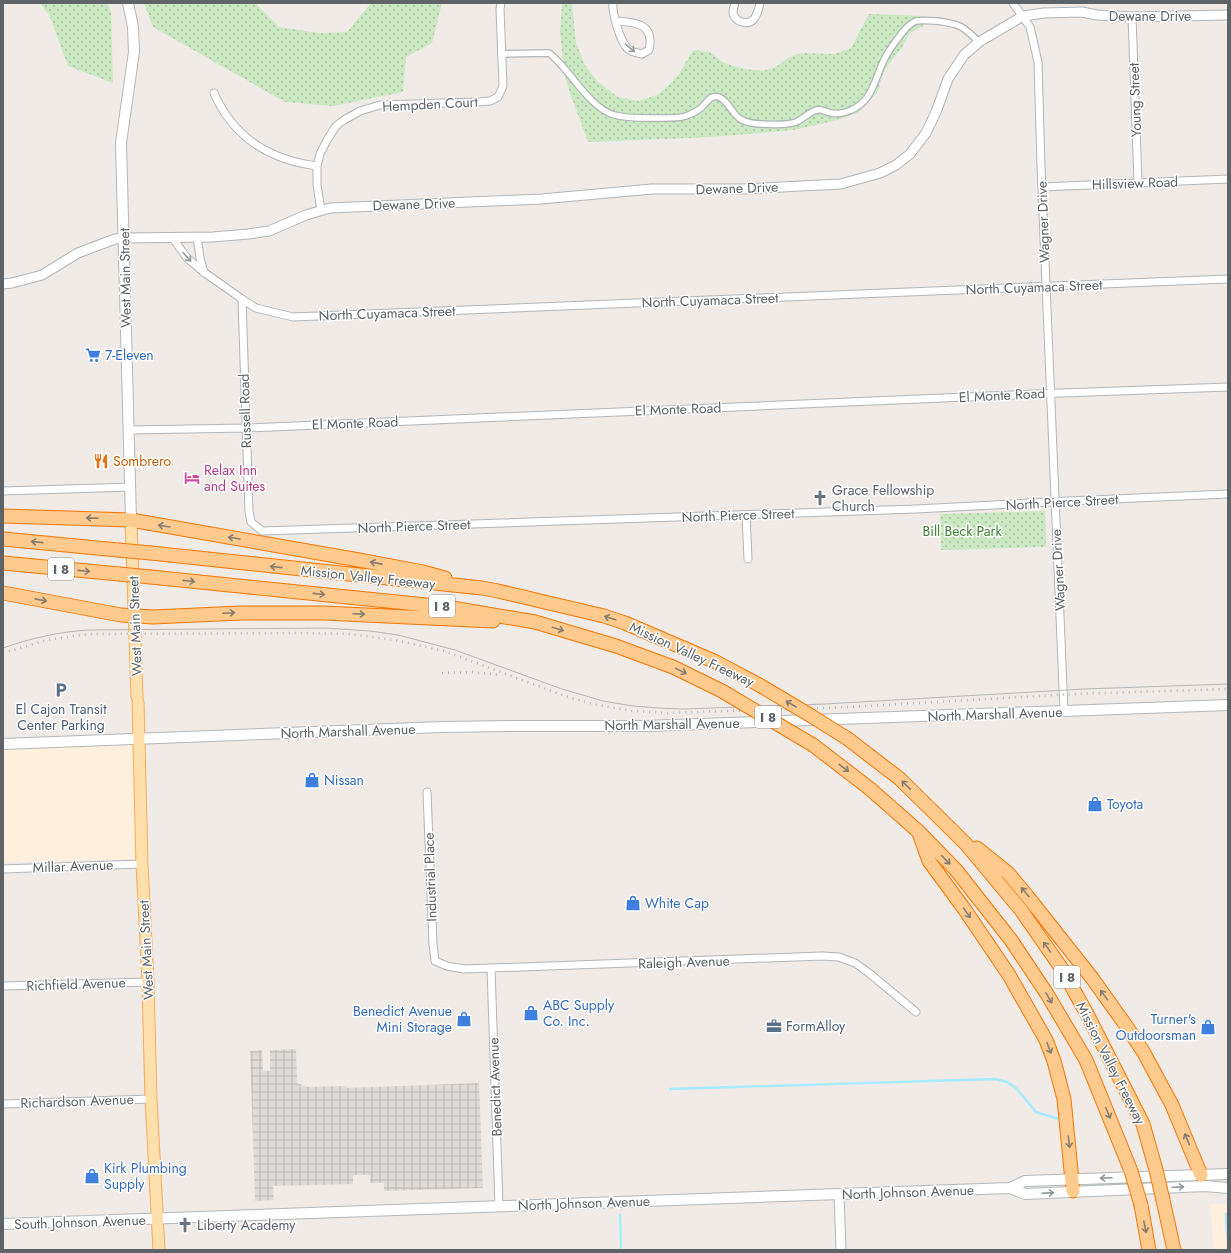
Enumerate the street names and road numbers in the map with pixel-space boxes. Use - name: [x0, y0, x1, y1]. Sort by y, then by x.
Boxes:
- street label: Dewane Drive: [1109, 6, 1191, 26]
- street label: Young Street: [1124, 62, 1146, 138]
- street label: Hempden Court: [382, 91, 479, 116]
- street label: Hillsview Road: [1091, 171, 1179, 195]
- street label: Dewane Drive: [695, 177, 779, 199]
- street label: Wagner Drive: [1032, 181, 1054, 263]
- street label: Dewane Drive: [372, 193, 456, 215]
- street label: West Main Street: [114, 227, 136, 328]
- street label: North Cuyamaca Street: [965, 275, 1103, 299]
- street label: North Cuyamaca Street: [641, 288, 779, 312]
- street label: North Cuyamaca Street: [318, 301, 456, 325]
- street label: Russell Road: [234, 373, 256, 449]
- street label: El Monte Road: [958, 383, 1046, 407]
- street label: El Monte Road: [634, 397, 722, 421]
- street label: El Monte Road: [311, 411, 399, 435]
- street label: North Pierce Street: [1005, 489, 1119, 515]
- street label: North Pierce Street: [681, 503, 795, 527]
- street label: North Pierce Street: [357, 514, 471, 538]
- street label: Wagner Drive: [1046, 529, 1070, 611]
- road number: I 8: [48, 558, 74, 580]
- street label: Mission Valley Freeway: [300, 560, 437, 594]
- street label: West Main Street: [123, 575, 147, 676]
- road number: I 8: [429, 595, 455, 617]
- street label: Mission Valley Freeway: [626, 616, 758, 692]
- street label: North Marshall Avenue: [927, 702, 1063, 726]
- road number: I 8: [755, 706, 781, 728]
- street label: North Marshall Avenue: [604, 713, 740, 735]
- street label: North Marshall Avenue: [280, 719, 416, 743]
- street label: Industrial Place: [418, 832, 442, 922]
- street label: Millar Avenue: [32, 855, 114, 877]
- street label: West Main Street: [133, 899, 159, 1000]
- street label: Raleigh Avenue: [638, 950, 730, 974]
- road number: I 8: [1054, 966, 1080, 988]
- street label: Richfield Avenue: [26, 972, 126, 996]
- street label: Mission Valley Freeway: [1071, 998, 1151, 1129]
- street label: Benedict Avenue: [483, 1037, 507, 1137]
- street label: Richardson Avenue: [20, 1089, 134, 1113]
- street label: North Johnson Avenue: [842, 1180, 974, 1204]
- street label: North Johnson Avenue: [518, 1191, 650, 1215]
- street label: South Johnson Avenue: [14, 1210, 146, 1234]

